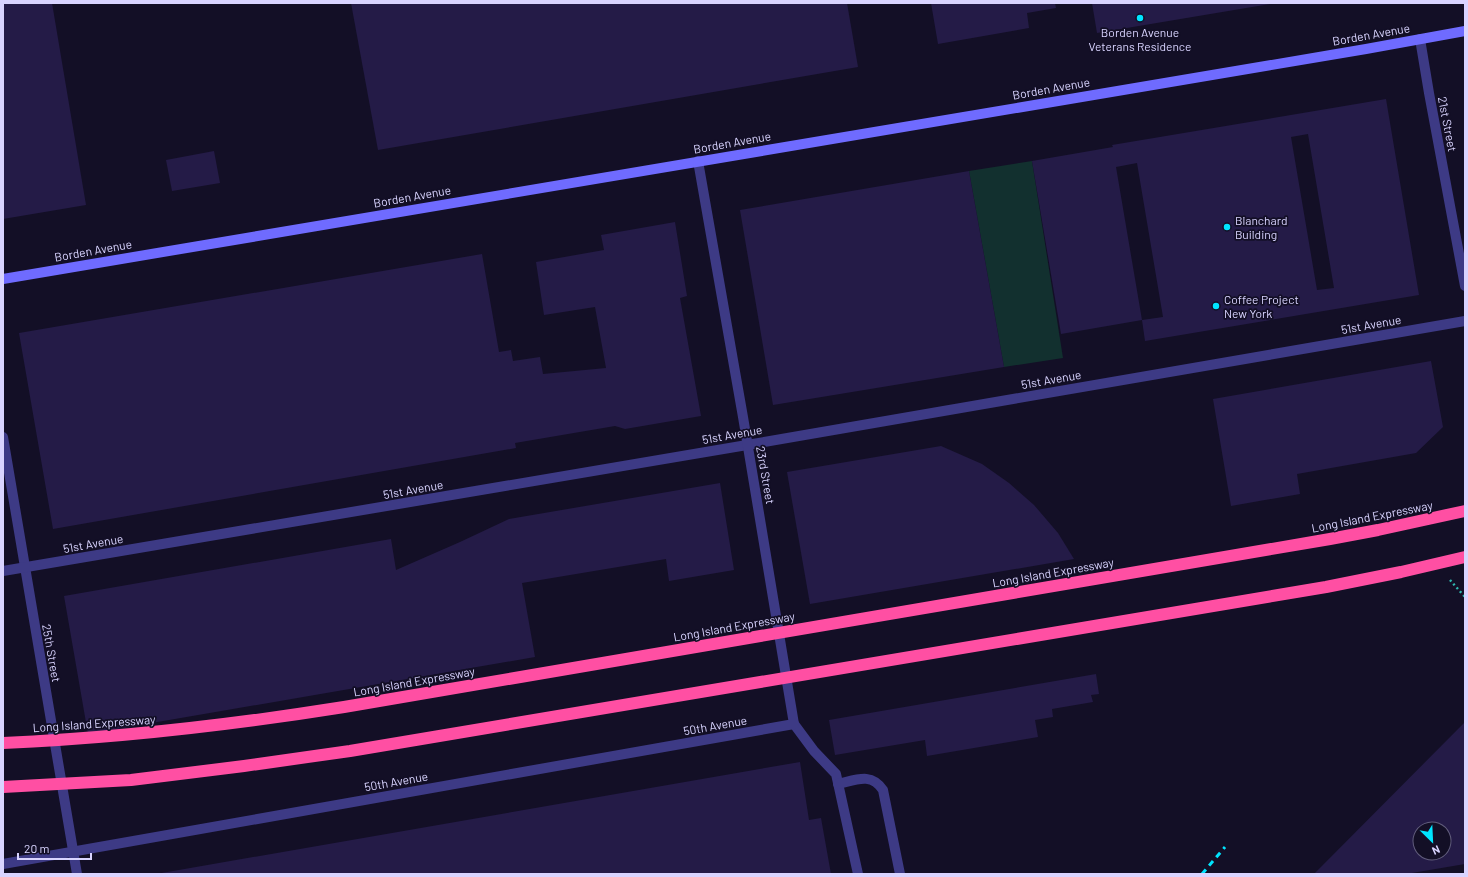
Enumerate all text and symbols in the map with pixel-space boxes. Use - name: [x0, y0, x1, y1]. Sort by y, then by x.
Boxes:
- marker: Borden Avenue Veterans Residence: [1135, 13, 1145, 23]
- street label: Borden Avenue: [1331, 20, 1411, 48]
- place label: Borden Avenue Veterans Residence: [1089, 25, 1191, 53]
- street label: Borden Avenue: [1011, 74, 1091, 102]
- street label: 21st Street: [1436, 95, 1460, 153]
- street label: Borden Avenue: [692, 128, 772, 156]
- street label: Borden Avenue: [372, 182, 452, 210]
- place label: Blanchard Building: [1235, 213, 1288, 241]
- marker: Blanchard Building: [1222, 222, 1232, 232]
- street label: Borden Avenue: [53, 236, 133, 264]
- place label: Coffee Project New York: [1224, 292, 1299, 320]
- marker: Coffee Project New York: [1211, 301, 1221, 311]
- street label: 51st Avenue: [1340, 312, 1402, 336]
- street label: 51st Avenue: [1020, 367, 1082, 391]
- street label: 51st Avenue: [701, 422, 763, 446]
- street label: 23rd Street: [754, 445, 778, 505]
- street label: 51st Avenue: [382, 477, 444, 501]
- street label: Long Island Expressway: [1310, 497, 1434, 535]
- street label: 51st Avenue: [62, 531, 124, 555]
- street label: Long Island Expressway: [991, 554, 1115, 590]
- street label: Long Island Expressway: [672, 608, 796, 644]
- street label: 25th Street: [40, 623, 64, 683]
- street label: Long Island Expressway: [352, 663, 476, 699]
- street label: Long Island Expressway: [32, 712, 156, 734]
- street label: 50th Avenue: [682, 713, 748, 737]
- street label: 50th Avenue: [363, 769, 429, 793]
- north arrow: [1412, 821, 1452, 861]
- scale bar: [18, 835, 91, 861]
- text: 20 m: [24, 841, 50, 855]
- text: N: [1430, 843, 1442, 858]

